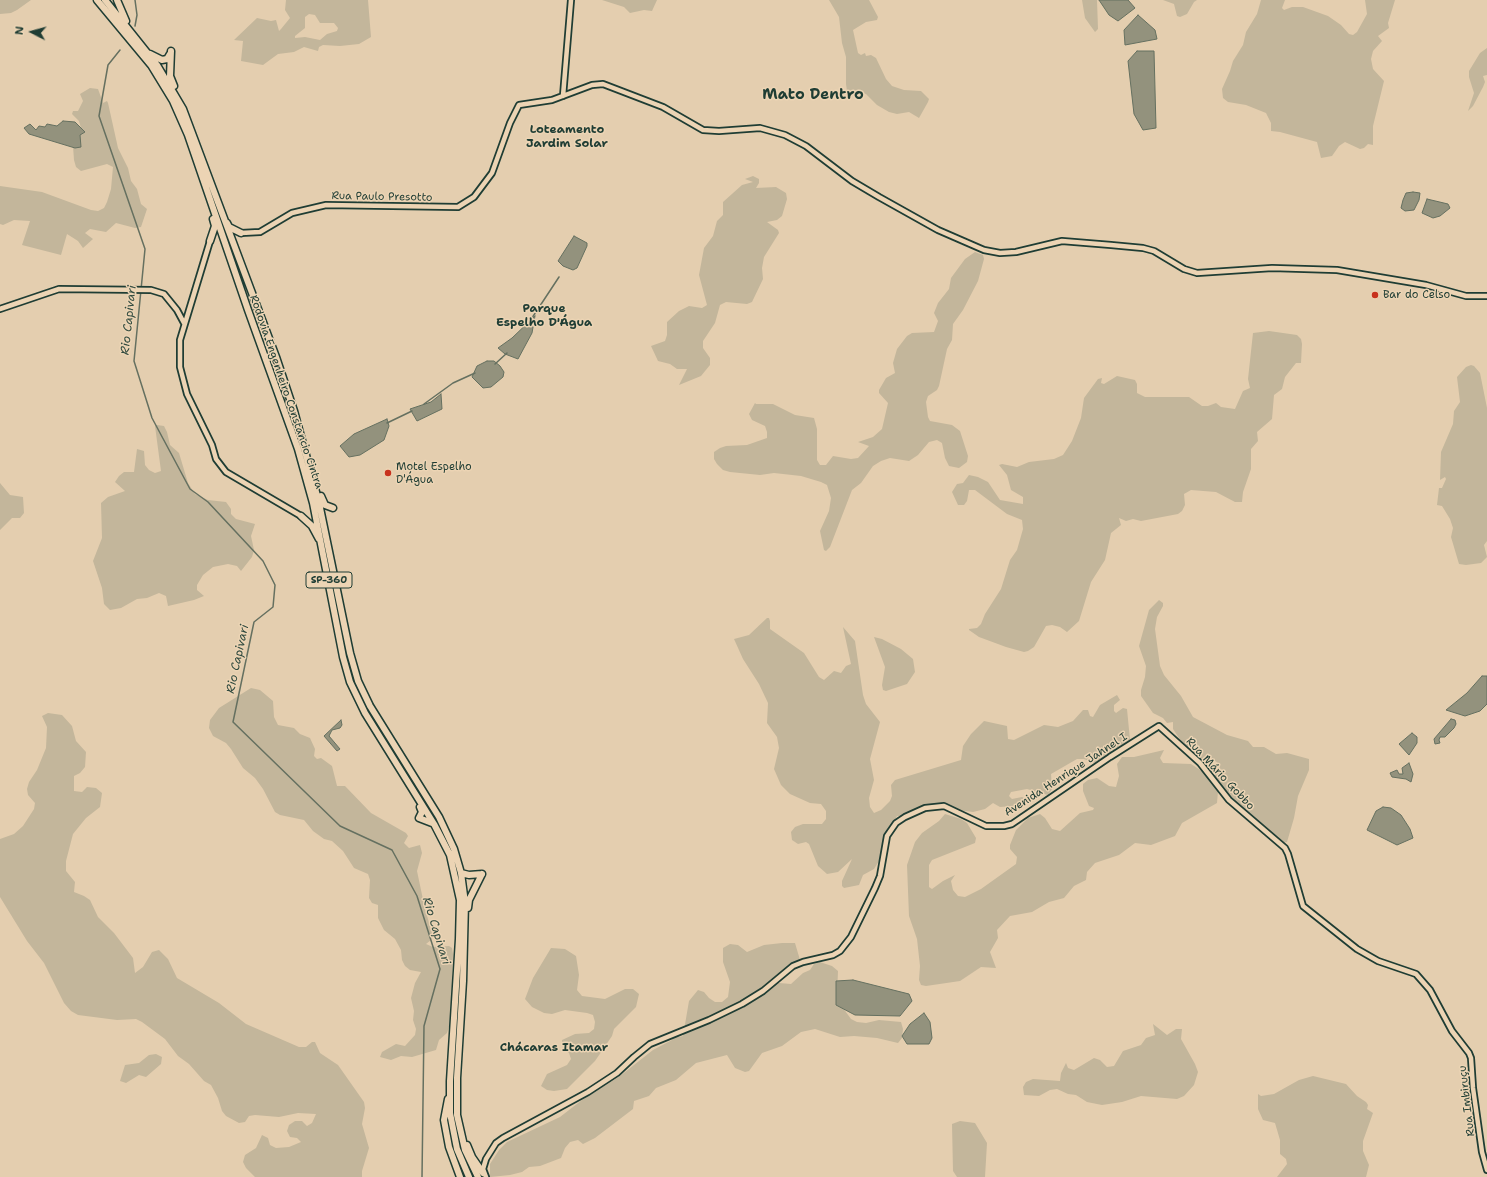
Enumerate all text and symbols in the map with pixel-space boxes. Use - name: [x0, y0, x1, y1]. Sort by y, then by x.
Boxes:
- north arrow: [12, 12, 52, 52]
- text: N: [12, 26, 27, 36]
- district label: Mato Dentro: [762, 86, 864, 104]
- district label: Loteamento Jardim Solar: [526, 123, 608, 151]
- street label: Rua Paulo Presotto: [331, 190, 433, 204]
- water label: Rio Capivari: [118, 284, 140, 356]
- place label: Bar do Celso: [1383, 288, 1450, 302]
- marker: Bar do Celso: [1370, 290, 1380, 300]
- street label: Rodovia Engenheiro Constancio Cintra: [247, 293, 325, 491]
- district label: Parque Espelho D'Água: [496, 302, 592, 330]
- place label: Motel Espelho D'Água: [396, 460, 472, 486]
- marker: Motel Espelho D'Água: [383, 468, 393, 478]
- road number: SP-360: [306, 572, 352, 588]
- water label: Rio Capivari: [224, 623, 252, 695]
- street label: Avenida Henrique Jahnel I: [1002, 730, 1130, 820]
- street label: Rua Mário Gobbo: [1183, 735, 1257, 813]
- water label: Rio Capivari: [419, 895, 453, 967]
- district label: Chácaras Itamar: [500, 1041, 608, 1055]
- street label: Rua Imbiruçu: [1456, 1065, 1478, 1137]

